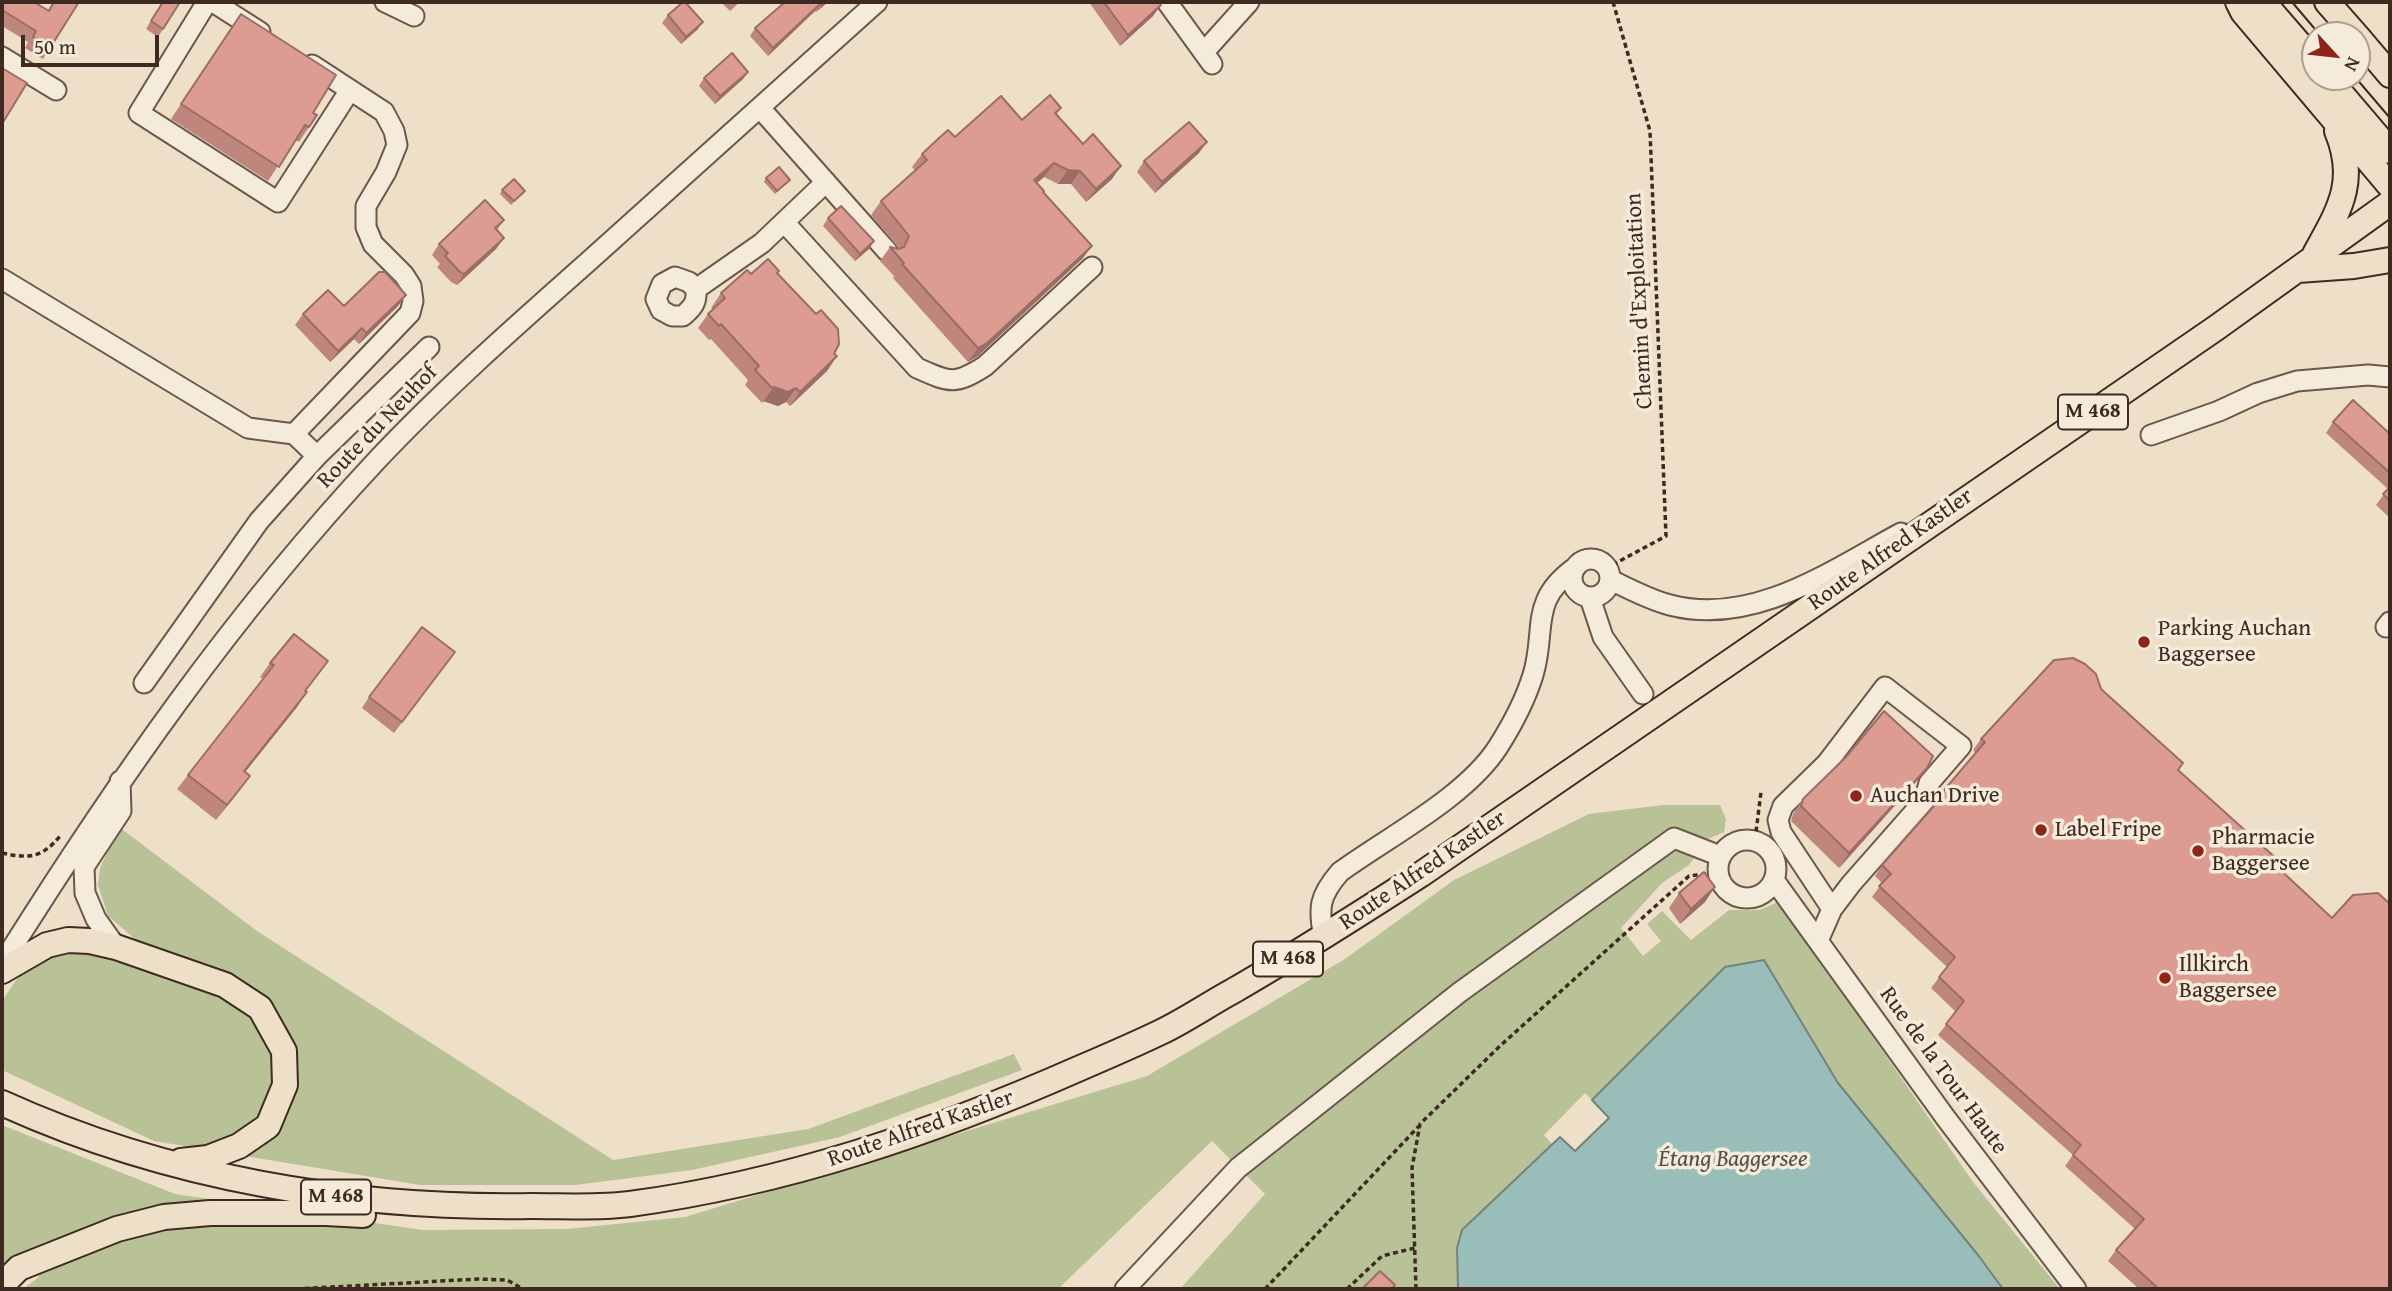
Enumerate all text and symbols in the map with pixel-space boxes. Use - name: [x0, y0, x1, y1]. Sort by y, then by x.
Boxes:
- scale bar: [24, 21, 163, 65]
- north arrow: [2301, 21, 2371, 91]
- text: 50 m: [34, 31, 76, 62]
- text: N: [2338, 53, 2368, 77]
- street label: Chemin d'Exploitation: [1621, 192, 1659, 410]
- street label: Route du Neuhof: [312, 359, 444, 495]
- road number: M 468: [2058, 394, 2128, 430]
- street label: Route Alfred Kastler: [1803, 483, 1979, 617]
- place label: Parking Auchan Baggersee: [2158, 615, 2311, 669]
- marker: Parking Auchan Baggersee: [2136, 634, 2152, 650]
- place label: Auchan Drive: [1870, 782, 2000, 810]
- marker: Auchan Drive: [1848, 788, 1864, 804]
- street label: Route Alfred Kastler: [1334, 805, 1512, 937]
- place label: Label Fripe: [2055, 816, 2162, 844]
- marker: Label Fripe: [2033, 822, 2049, 838]
- place label: Pharmacie Baggersee: [2212, 824, 2315, 878]
- marker: Pharmacie Baggersee: [2190, 843, 2206, 859]
- road number: M 468: [1253, 942, 1323, 976]
- place label: Illkirch Baggersee: [2179, 951, 2277, 1005]
- marker: Illkirch Baggersee: [2157, 970, 2173, 986]
- street label: Rue de la Tour Haute: [1873, 982, 2013, 1160]
- street label: Route Alfred Kastler: [824, 1084, 1018, 1174]
- water label: Étang Baggersee: [1658, 1146, 1808, 1174]
- road number: M 468: [301, 1180, 371, 1214]

